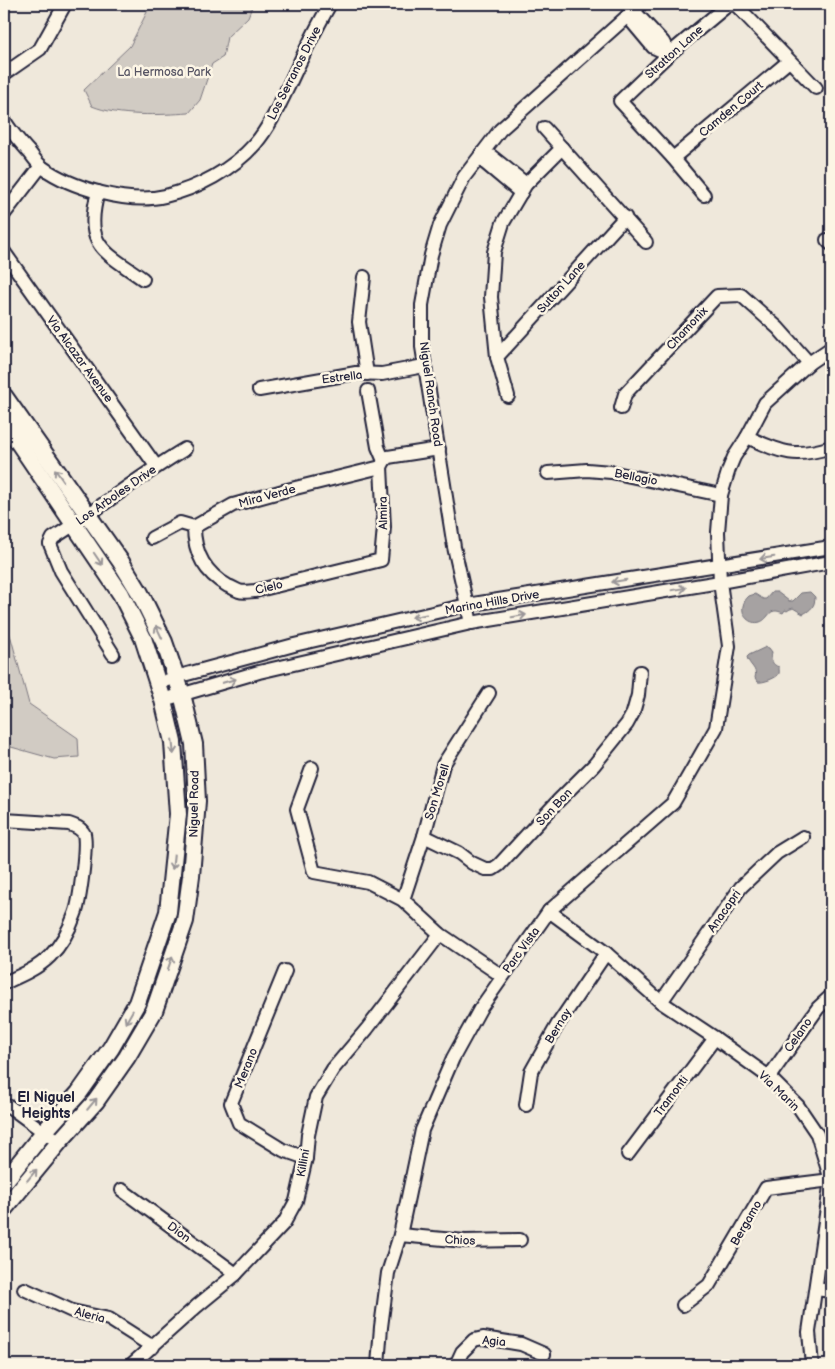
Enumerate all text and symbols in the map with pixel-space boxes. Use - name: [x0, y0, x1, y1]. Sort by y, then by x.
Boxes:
- street label: Stratton Lane: [642, 22, 706, 82]
- street label: Los Serranos Drive: [264, 24, 324, 122]
- park label: La Hermosa Park: [117, 65, 211, 80]
- street label: Camden Court: [696, 78, 767, 141]
- street label: Sutton Lane: [534, 258, 589, 317]
- street label: Chamonix: [663, 303, 711, 353]
- street label: Via Alcazar Avenue: [43, 313, 116, 406]
- street label: Niguel Ranch Road: [416, 341, 445, 448]
- street label: Estrella: [321, 368, 363, 387]
- street label: Los Arboles Drive: [73, 462, 159, 529]
- street label: Bellagio: [613, 466, 659, 489]
- one-way arrow: [54, 469, 64, 483]
- street label: Mira Verde: [237, 482, 297, 511]
- street label: Almira: [376, 496, 391, 530]
- one-way arrow: [92, 552, 103, 566]
- one-way arrow: [760, 553, 776, 563]
- one-way arrow: [612, 576, 628, 586]
- street label: Cielo: [254, 577, 285, 598]
- one-way arrow: [671, 584, 687, 594]
- street label: Marina Hills Drive: [444, 587, 540, 618]
- one-way arrow: [510, 610, 526, 620]
- one-way arrow: [412, 611, 428, 621]
- one-way arrow: [154, 625, 163, 640]
- one-way arrow: [221, 675, 237, 685]
- one-way arrow: [168, 739, 178, 755]
- street label: Son Morell: [422, 762, 453, 822]
- street label: Niguel Road: [186, 770, 203, 838]
- street label: Son Bon: [533, 785, 576, 829]
- one-way arrow: [168, 854, 178, 870]
- street label: Anacapri: [704, 887, 744, 935]
- street label: Parc Vista: [500, 924, 543, 976]
- one-way arrow: [166, 956, 175, 971]
- street label: Bernay: [542, 1005, 575, 1047]
- one-way arrow: [123, 1010, 133, 1024]
- street label: Celano: [781, 1015, 816, 1055]
- street label: Merano: [232, 1046, 261, 1090]
- street label: Via Marin: [755, 1068, 802, 1115]
- street label: Tramonti: [651, 1073, 692, 1120]
- district label: El Niguel Heights: [17, 1089, 75, 1122]
- one-way arrow: [87, 1098, 98, 1111]
- street label: Killini: [294, 1148, 313, 1178]
- one-way arrow: [26, 1169, 37, 1182]
- street label: Bergamo: [727, 1198, 765, 1249]
- street label: Dion: [164, 1219, 193, 1246]
- street label: Chios: [444, 1232, 476, 1249]
- street label: Aleria: [73, 1304, 107, 1327]
- street label: Agia: [482, 1333, 507, 1350]

